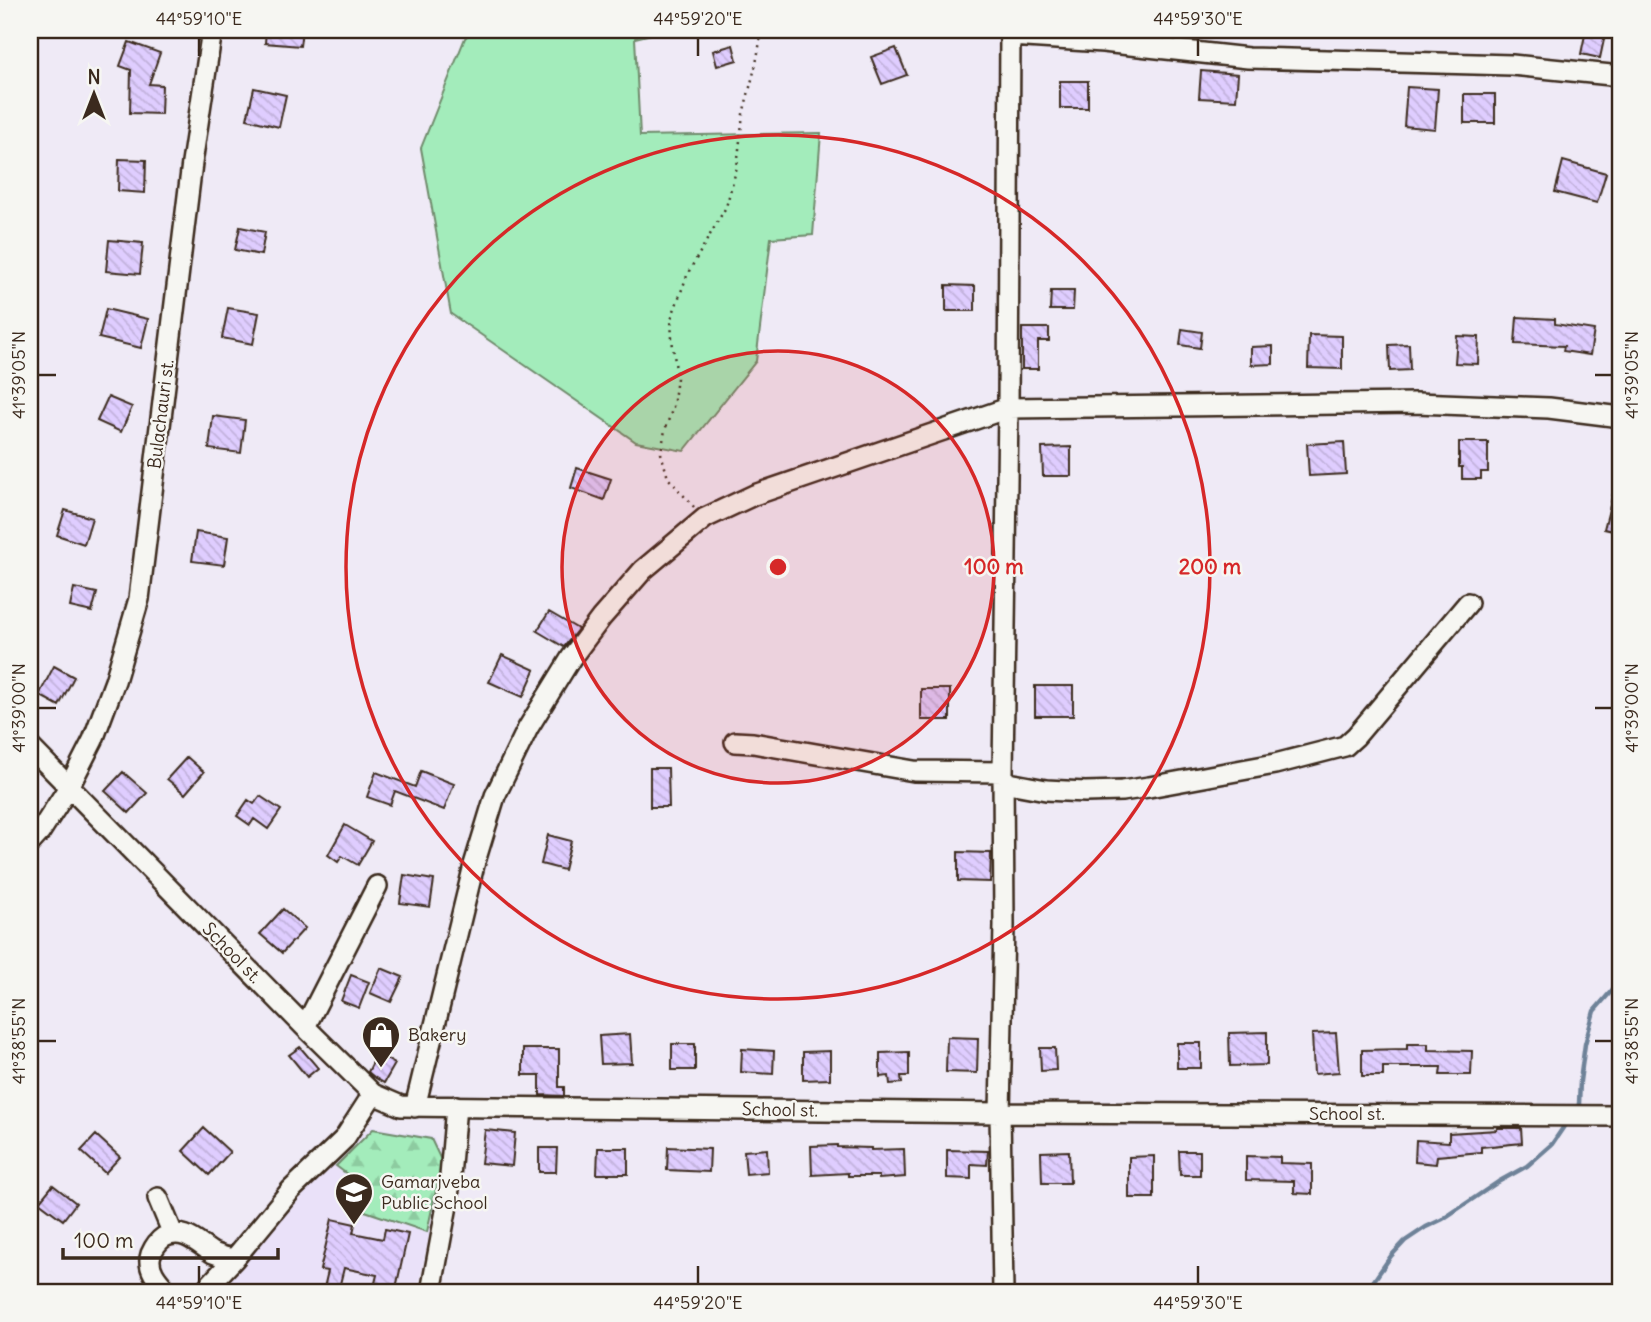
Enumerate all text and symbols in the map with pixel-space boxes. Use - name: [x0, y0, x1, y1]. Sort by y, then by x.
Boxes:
- text: 44°59'10"E: [156, 7, 242, 30]
- text: 44°59'20"E: [653, 7, 743, 30]
- text: 44°59'30"E: [1153, 7, 1243, 30]
- north arrow: [60, 60, 130, 130]
- text: N: [87, 65, 101, 89]
- text: 41°39'05"N: [7, 331, 30, 419]
- text: 41°39'05"N: [1620, 331, 1643, 419]
- street label: Bulachauri st.: [142, 358, 179, 470]
- text: 100 m: [964, 553, 1024, 580]
- text: 200 m: [1179, 553, 1242, 580]
- centre of rings: [766, 555, 790, 579]
- text: 41°39'00"N: [7, 663, 30, 753]
- text: 41°39'00"N: [1620, 663, 1643, 753]
- street label: School st.: [198, 917, 267, 988]
- text: 41°38'55"N: [7, 998, 30, 1084]
- text: 41°38'55"N: [1620, 998, 1643, 1084]
- shop icon: Bakery: [360, 1014, 402, 1069]
- place label: Bakery: [408, 1023, 466, 1046]
- street label: School st.: [742, 1097, 818, 1122]
- street label: School st.: [1309, 1102, 1385, 1125]
- place label: Gamarjveba Public School: [381, 1170, 488, 1214]
- school or university icon: Gamarjveba Public School: [333, 1171, 375, 1226]
- scale bar: [63, 1217, 278, 1261]
- text: 100 m: [74, 1227, 133, 1254]
- text: 44°59'10"E: [156, 1291, 242, 1314]
- text: 44°59'20"E: [653, 1291, 743, 1314]
- text: 44°59'30"E: [1153, 1291, 1243, 1314]

